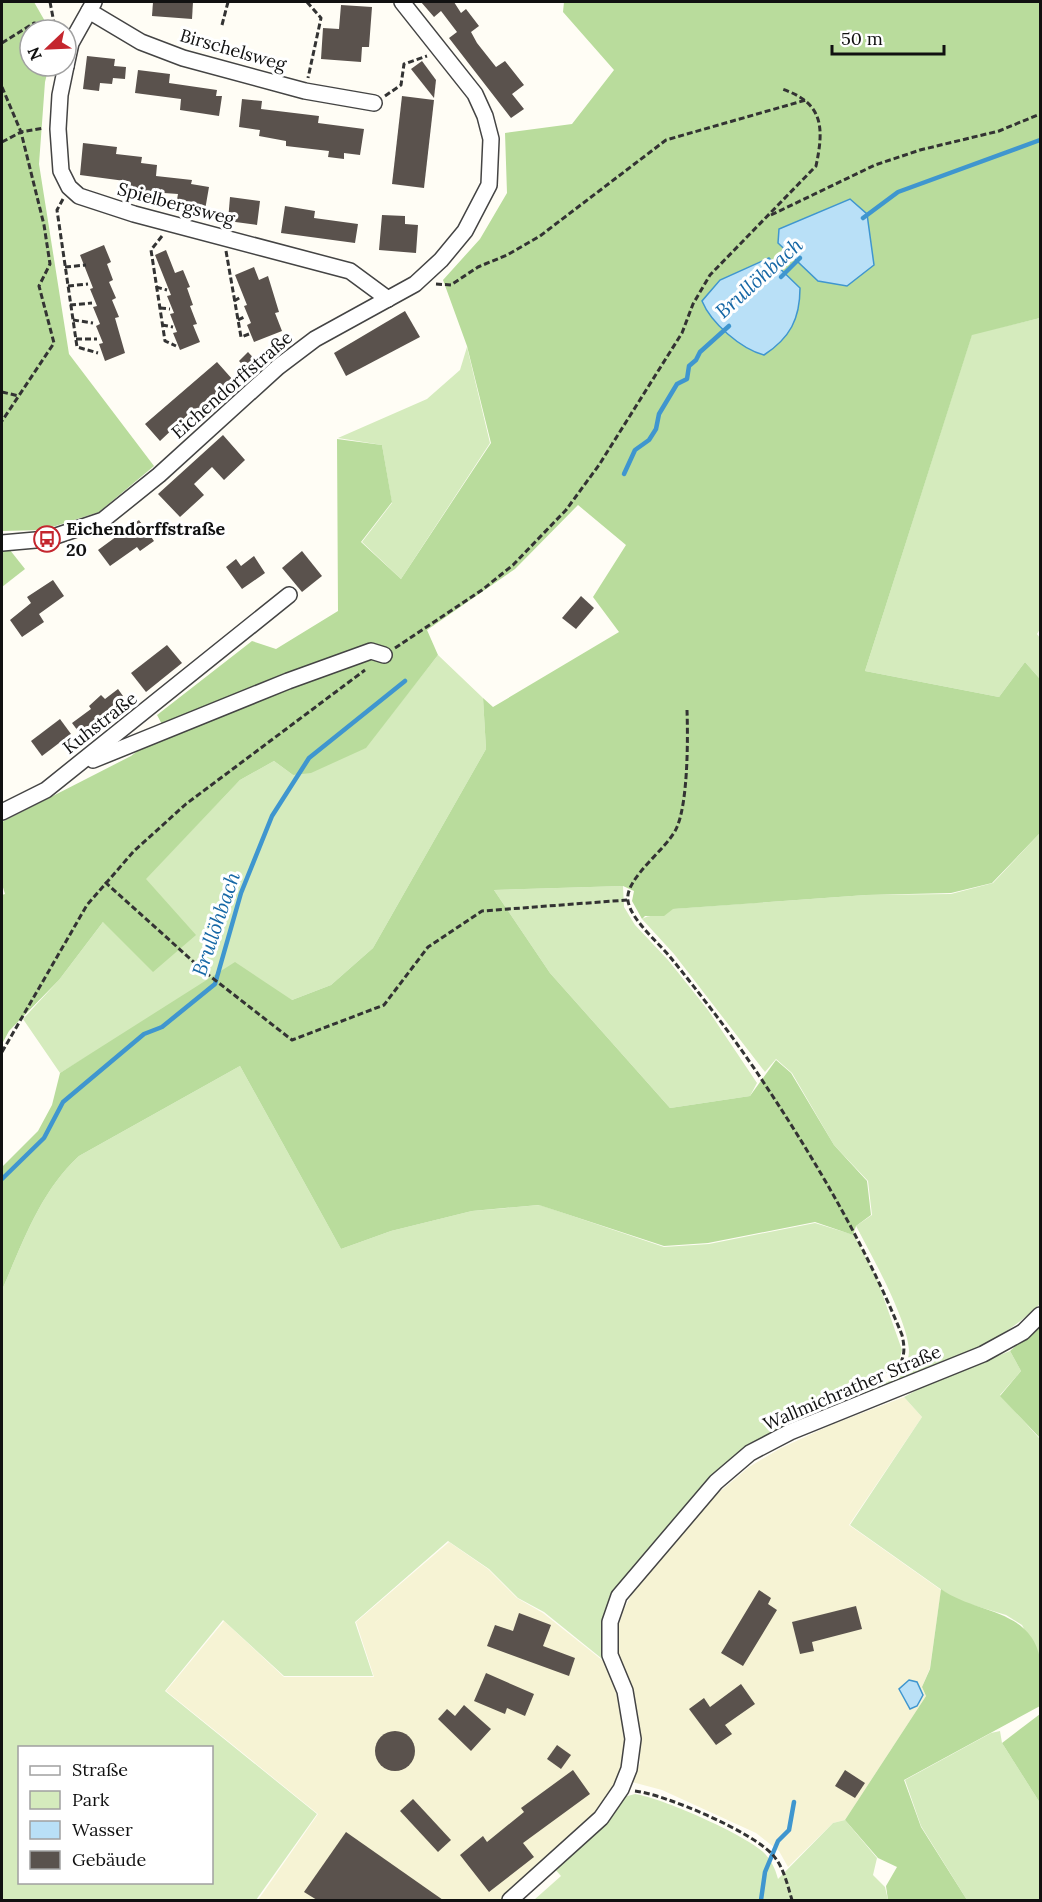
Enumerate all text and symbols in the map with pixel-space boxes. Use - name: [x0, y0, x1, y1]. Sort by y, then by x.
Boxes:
- north arrow: [18, 18, 78, 78]
- scale bar: [832, 18, 944, 56]
- street label: Birschelsweg: [177, 23, 290, 76]
- text: 50 m: [841, 27, 883, 50]
- text: N: [23, 44, 46, 63]
- street label: Spielbergsweg: [115, 177, 238, 231]
- water label: Brullöhbach: [710, 232, 808, 323]
- street label: Eichendorffstraße: [166, 326, 297, 443]
- place label: Eichendorffstraße 20: [66, 517, 226, 561]
- bus stop icon: Eichendorffstraße 20: [32, 524, 62, 554]
- street label: Kuhstraße: [58, 686, 142, 759]
- water label: Brullöhbach: [186, 868, 245, 979]
- street label: Wallmichrather Straße: [760, 1340, 944, 1435]
- legend: [18, 1746, 213, 1884]
- text: Straße: [72, 1758, 128, 1781]
- text: Park: [72, 1788, 110, 1811]
- text: Wasser: [72, 1818, 133, 1841]
- text: Gebäude: [72, 1848, 147, 1871]

